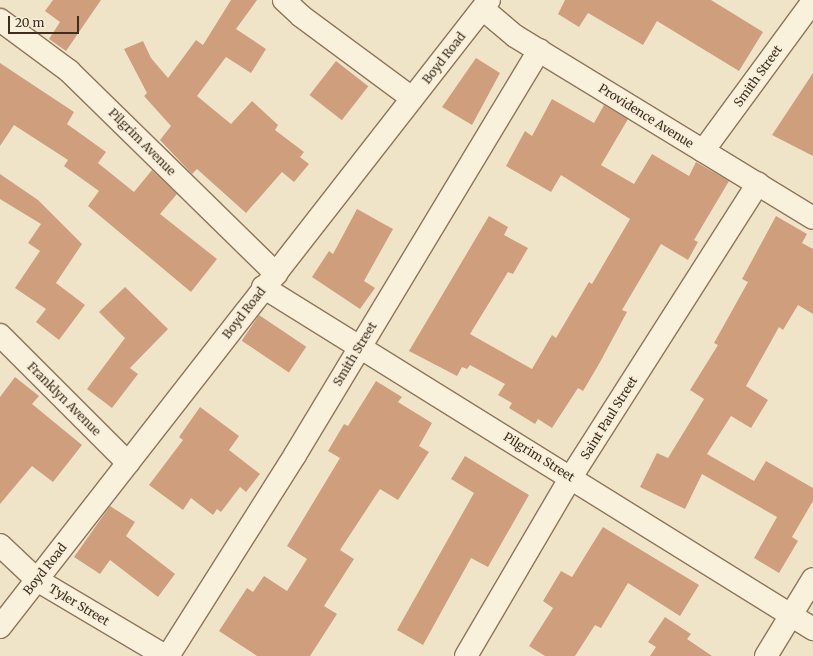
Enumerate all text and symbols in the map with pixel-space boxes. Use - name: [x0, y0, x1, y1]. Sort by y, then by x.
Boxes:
- scale bar: [10, 8, 81, 34]
- text: 20 m: [15, 15, 44, 30]
- street label: Boyd Road: [419, 29, 469, 87]
- street label: Smith Street: [731, 43, 785, 109]
- street label: Providence Avenue: [596, 81, 696, 151]
- street label: Pilgrim Avenue: [106, 106, 178, 178]
- street label: Boyd Road: [219, 284, 269, 342]
- street label: Smith Street: [330, 319, 380, 389]
- street label: Franklyn Avenue: [24, 359, 104, 439]
- street label: Saint Paul Street: [578, 374, 640, 462]
- street label: Pilgrim Street: [501, 429, 577, 485]
- street label: Boyd Road: [20, 540, 70, 598]
- street label: Tyler Street: [46, 581, 112, 629]

